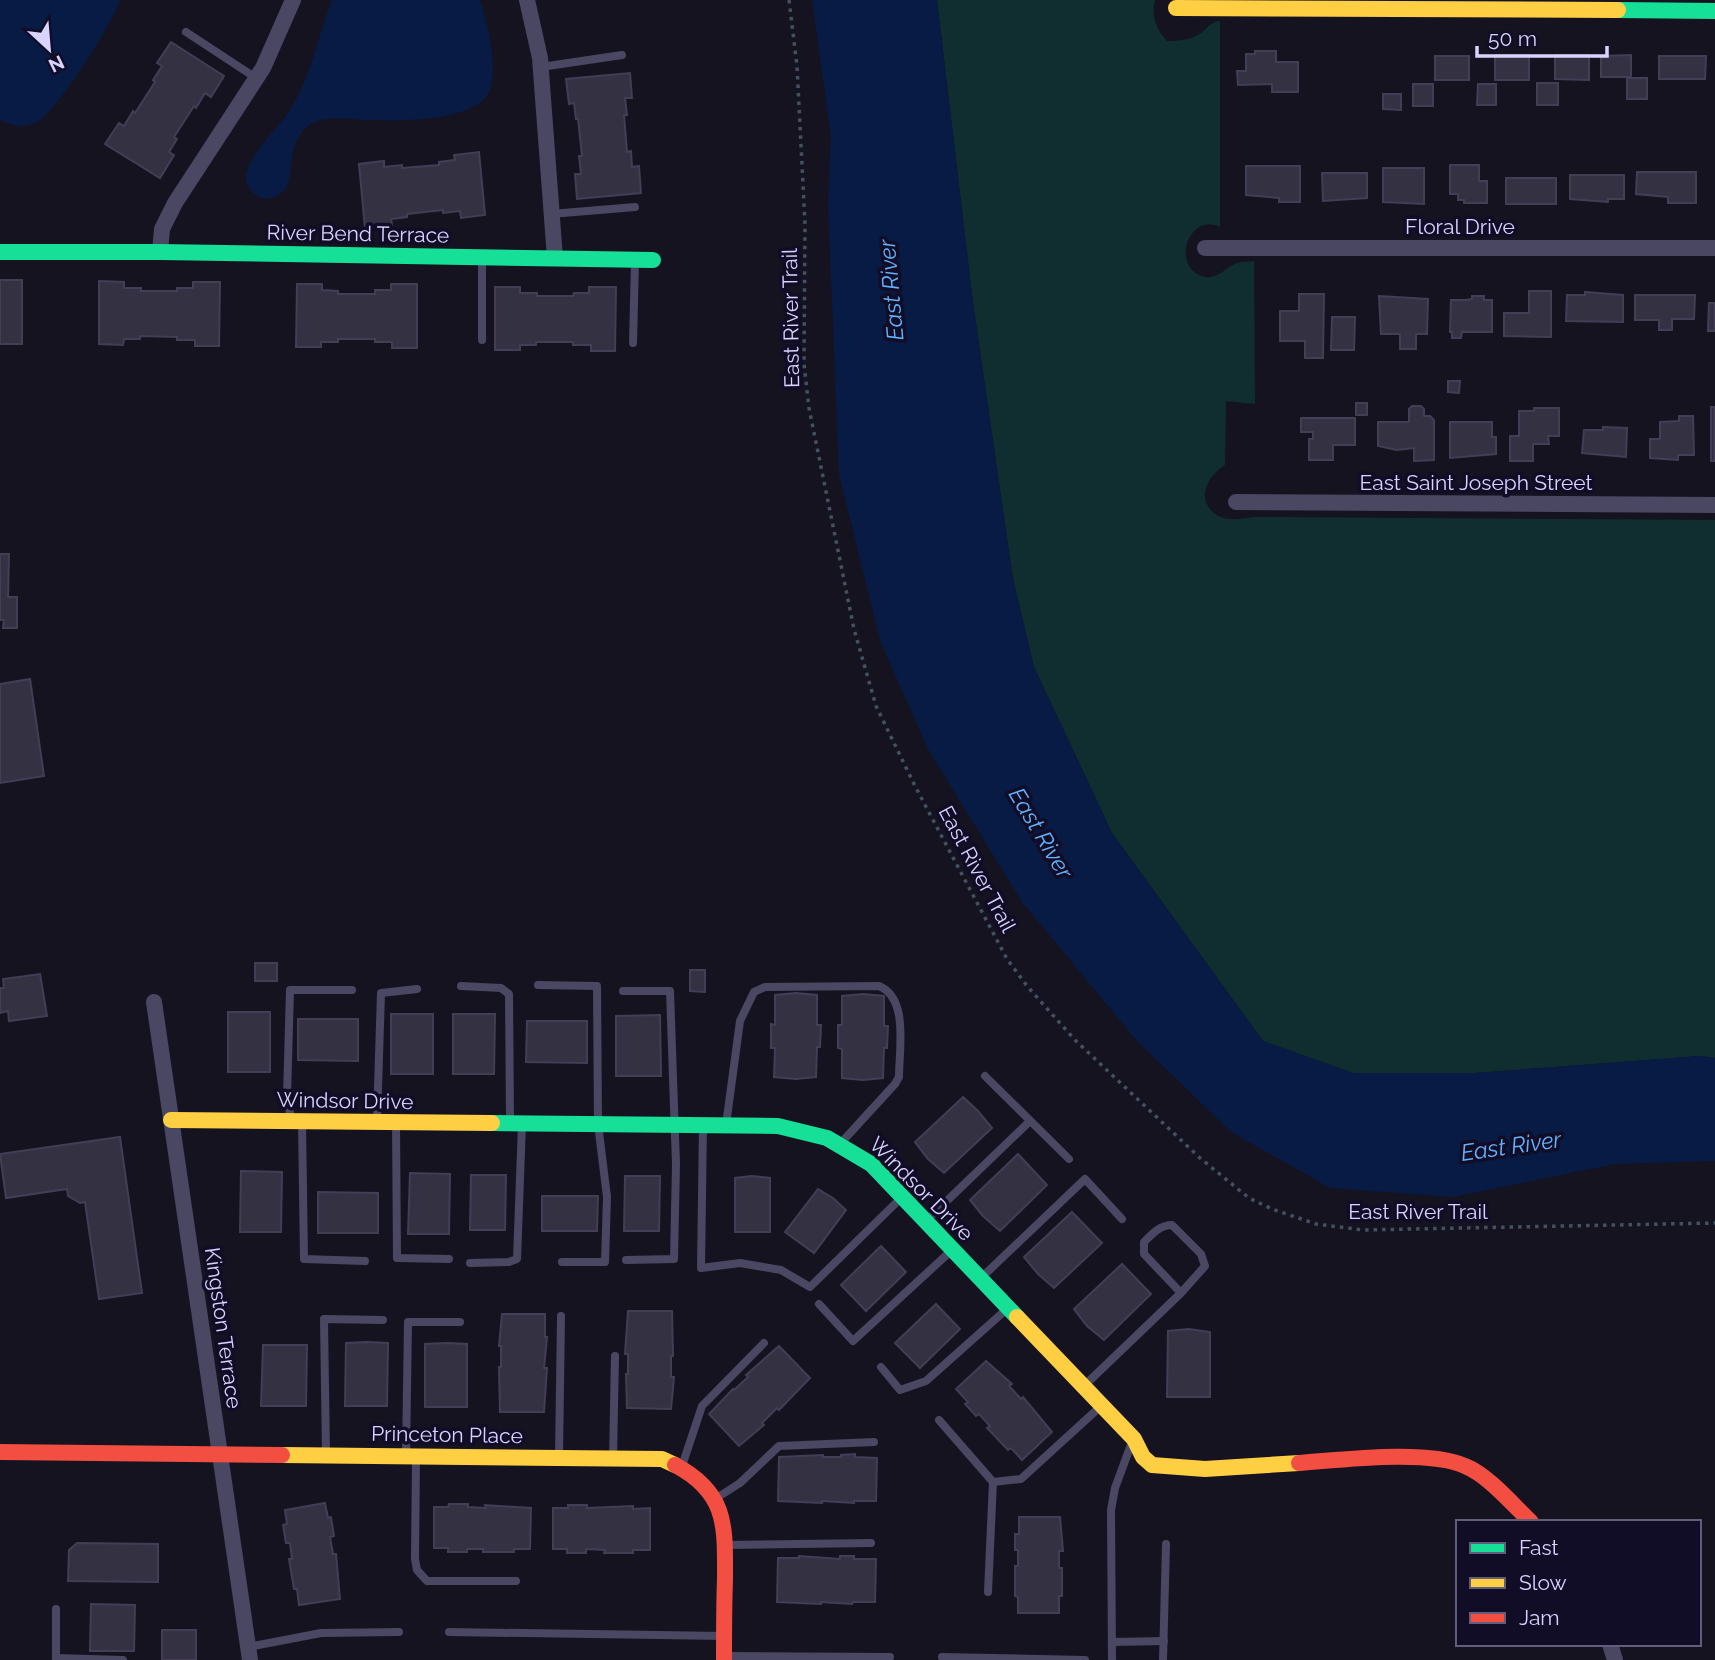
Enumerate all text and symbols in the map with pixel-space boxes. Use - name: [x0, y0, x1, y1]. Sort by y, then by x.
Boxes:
- north arrow: [14, 14, 84, 84]
- scale bar: [1477, 14, 1606, 58]
- text: 50 m: [1488, 26, 1537, 51]
- text: N: [45, 51, 68, 77]
- street label: Floral Drive: [1405, 214, 1515, 239]
- street label: River Bend Terrace: [266, 219, 450, 248]
- water label: East River: [873, 237, 908, 342]
- street label: East River Trail: [777, 248, 804, 388]
- street label: East Saint Joseph Street: [1359, 470, 1593, 495]
- water label: East River: [1004, 782, 1080, 884]
- street label: East River Trail: [934, 801, 1021, 937]
- street label: Windsor Drive: [276, 1087, 414, 1114]
- water label: East River: [1459, 1125, 1564, 1166]
- street label: Windsor Drive: [864, 1131, 979, 1246]
- street label: East River Trail: [1348, 1199, 1488, 1224]
- street label: Kingston Terrace: [200, 1246, 247, 1410]
- street label: Princeton Place: [371, 1421, 523, 1448]
- legend: [1456, 1520, 1701, 1646]
- text: Fast: [1519, 1535, 1559, 1560]
- text: Slow: [1519, 1570, 1567, 1595]
- text: Jam: [1519, 1605, 1560, 1630]

